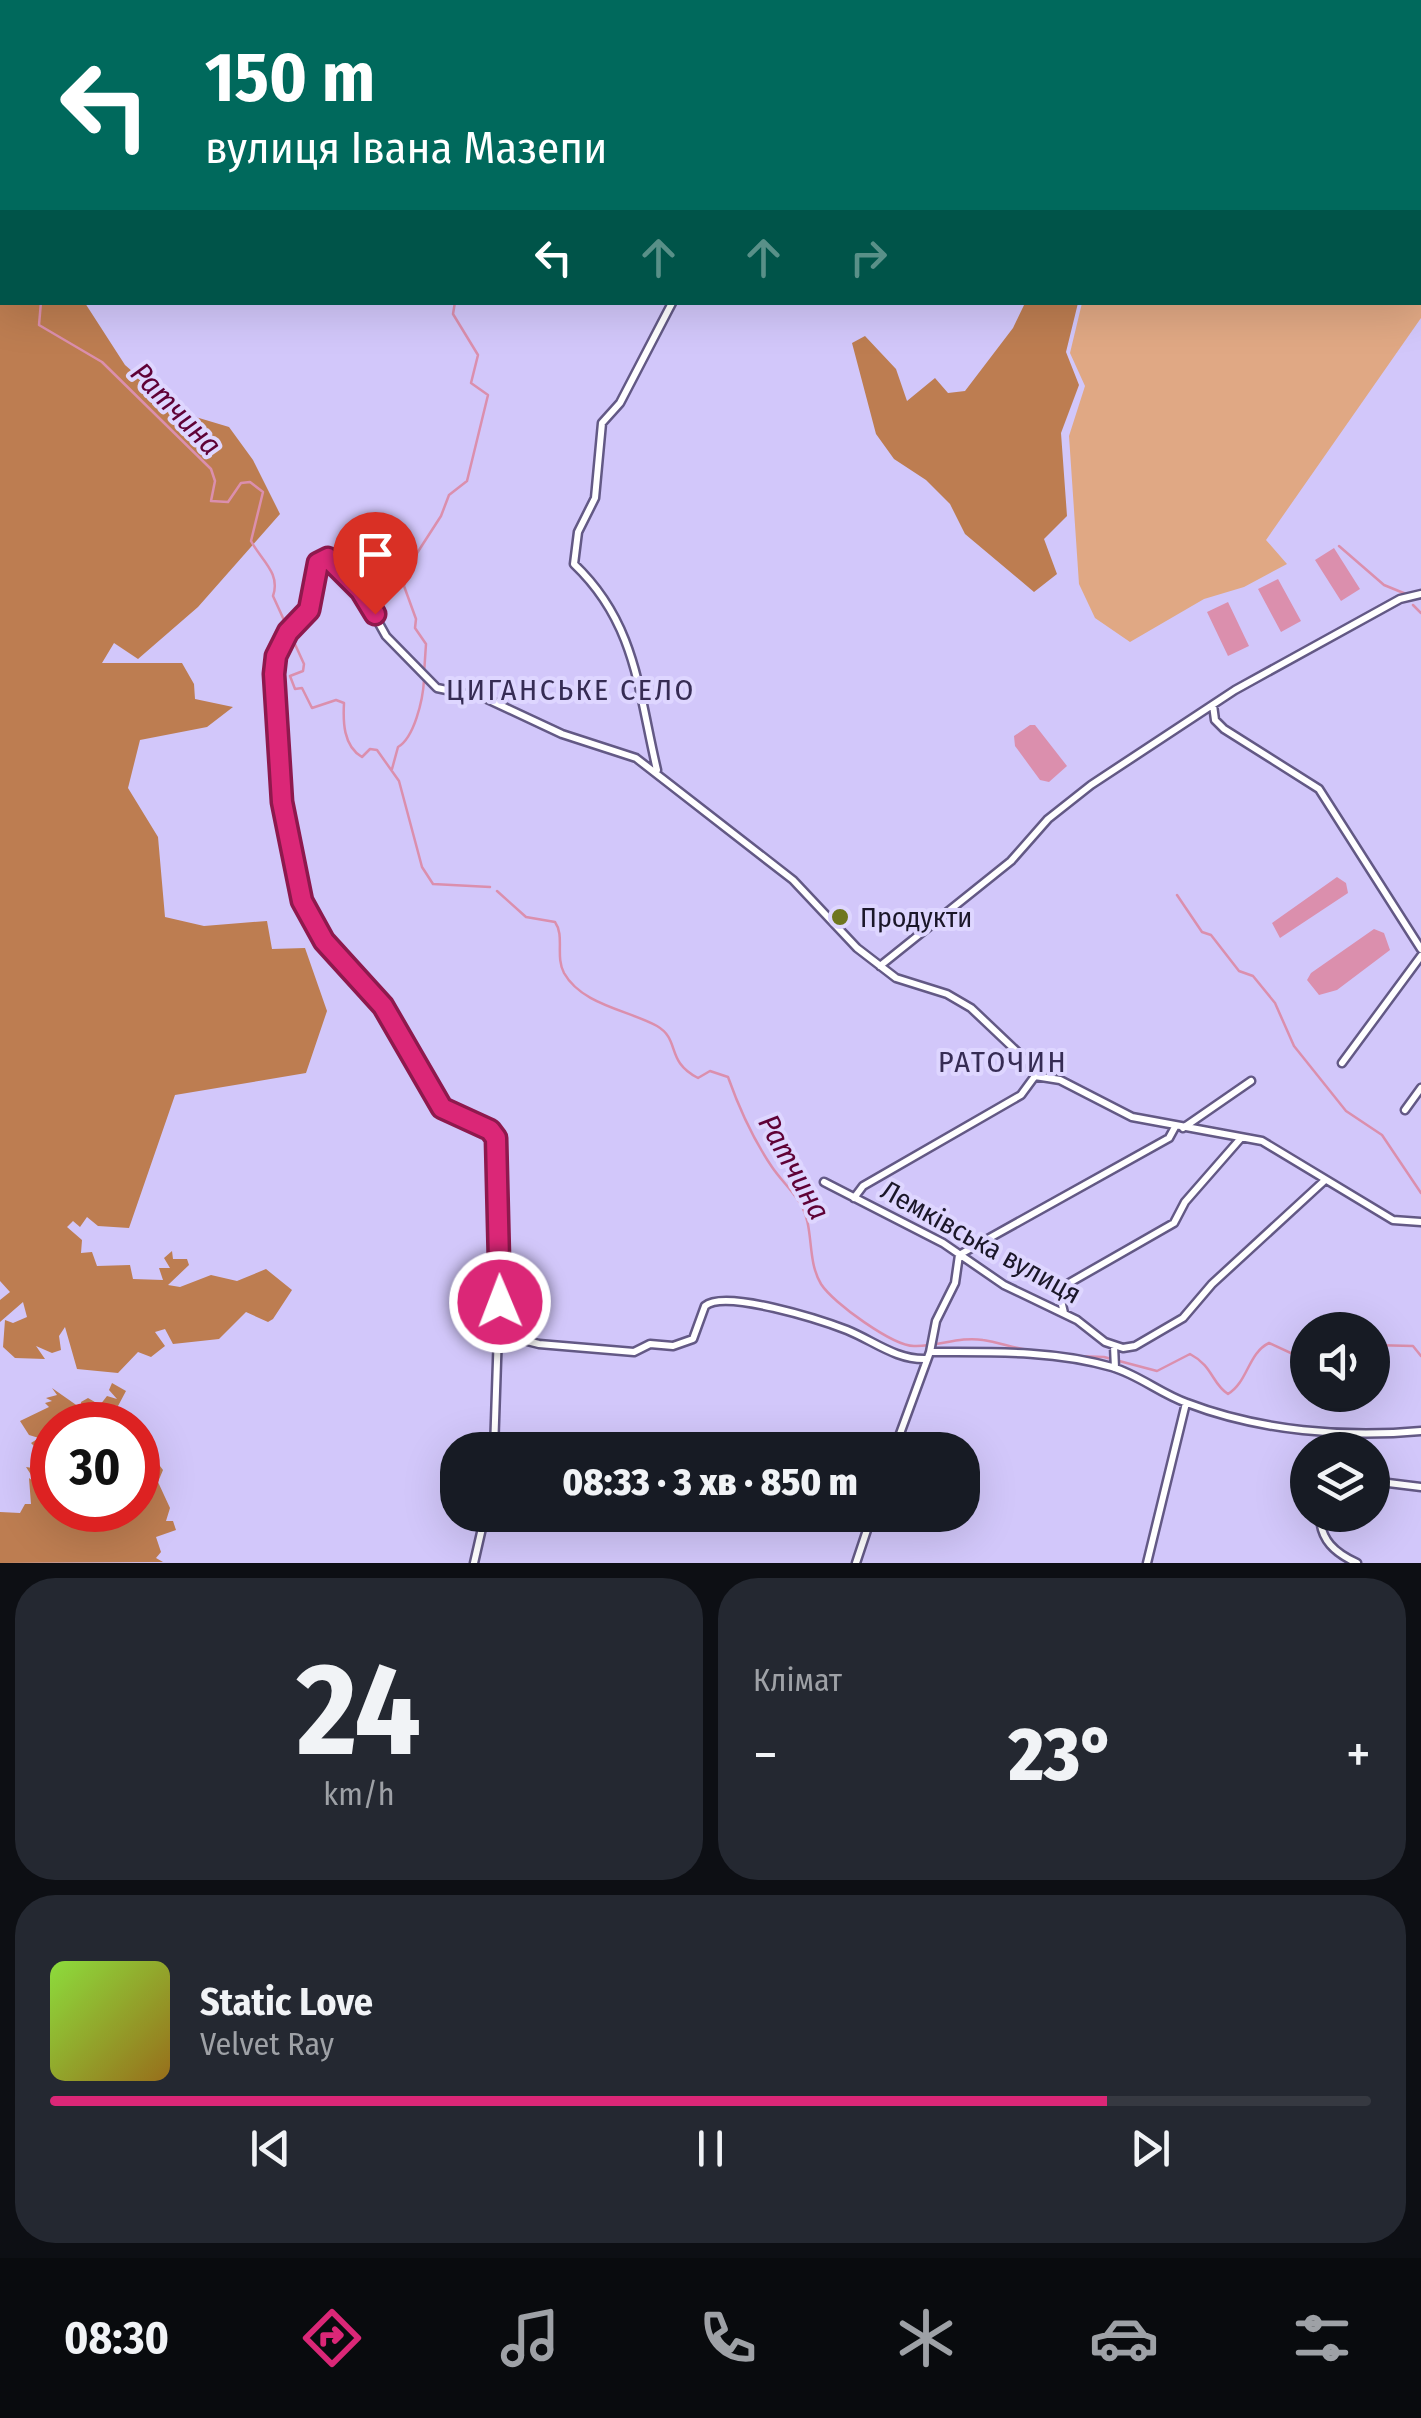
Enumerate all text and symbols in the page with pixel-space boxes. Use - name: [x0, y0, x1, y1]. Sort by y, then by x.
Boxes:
- text: 150 m: [205, 36, 375, 120]
- icon: left: [40, 40, 170, 170]
- text: вулиця Івана Мазепи: [205, 121, 607, 175]
- icon: left: [526, 230, 581, 285]
- icon: ahead: [631, 230, 686, 285]
- icon: ahead: [736, 230, 791, 285]
- icon: right: [841, 230, 896, 285]
- water label: Ратчина: [123, 355, 229, 463]
- pin: [333, 512, 418, 615]
- icon: arrive: [348, 527, 403, 582]
- district label: ЦИГАНСЬКЕ СЕЛО: [446, 672, 696, 708]
- place label: Продукти: [860, 901, 972, 934]
- marker: Продукти: [829, 906, 851, 928]
- district label: РАТОЧИН: [938, 1044, 1068, 1080]
- water label: Ратчина: [750, 1108, 838, 1226]
- street label: Лемківська вулиця: [875, 1173, 1087, 1311]
- position arrow: [448, 1250, 552, 1354]
- map controls: [1290, 1312, 1390, 1532]
- button: sound: [1290, 1312, 1390, 1412]
- speed limit sign: 30: [30, 1402, 160, 1532]
- button: layers: [1290, 1432, 1390, 1532]
- text: 08:33 · 3 хв · 850 m: [562, 1459, 858, 1505]
- text: 24: [297, 1632, 421, 1788]
- text: Клімат: [753, 1661, 842, 1699]
- text: 23°: [1009, 1710, 1115, 1800]
- text: −: [753, 1722, 778, 1788]
- text: +: [1346, 1722, 1371, 1788]
- text: km/h: [323, 1775, 395, 1813]
- text: Static Love: [200, 1979, 373, 2025]
- text: Velvet Ray: [200, 2025, 334, 2063]
- icon: previous: [243, 2121, 298, 2176]
- icon: pause: [683, 2121, 738, 2176]
- icon: next: [1123, 2121, 1178, 2176]
- icon: directions: [297, 2303, 367, 2373]
- icon: music: [495, 2303, 565, 2373]
- icon: phone: [693, 2303, 763, 2373]
- icon: climate: [891, 2303, 961, 2373]
- icon: car: [1089, 2303, 1159, 2373]
- icon: filters: [1287, 2303, 1357, 2373]
- text: 08:30: [64, 2311, 169, 2365]

